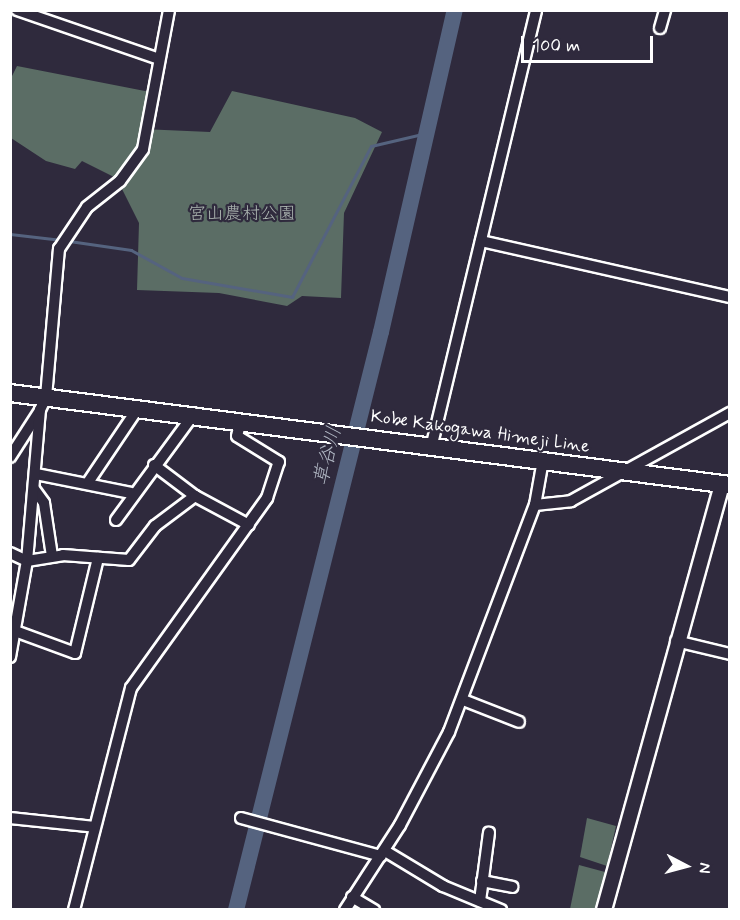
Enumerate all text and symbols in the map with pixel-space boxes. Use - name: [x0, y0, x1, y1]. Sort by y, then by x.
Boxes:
- scale bar: [524, 24, 656, 62]
- text: 100 m: [532, 34, 580, 58]
- park label: 宮山農村公園: [188, 203, 296, 225]
- street label: Kobe Kakogawa Himeji Line: [371, 406, 589, 458]
- water label: 草谷川: [309, 424, 347, 488]
- north arrow: [656, 836, 716, 896]
- text: N: [693, 862, 715, 874]

